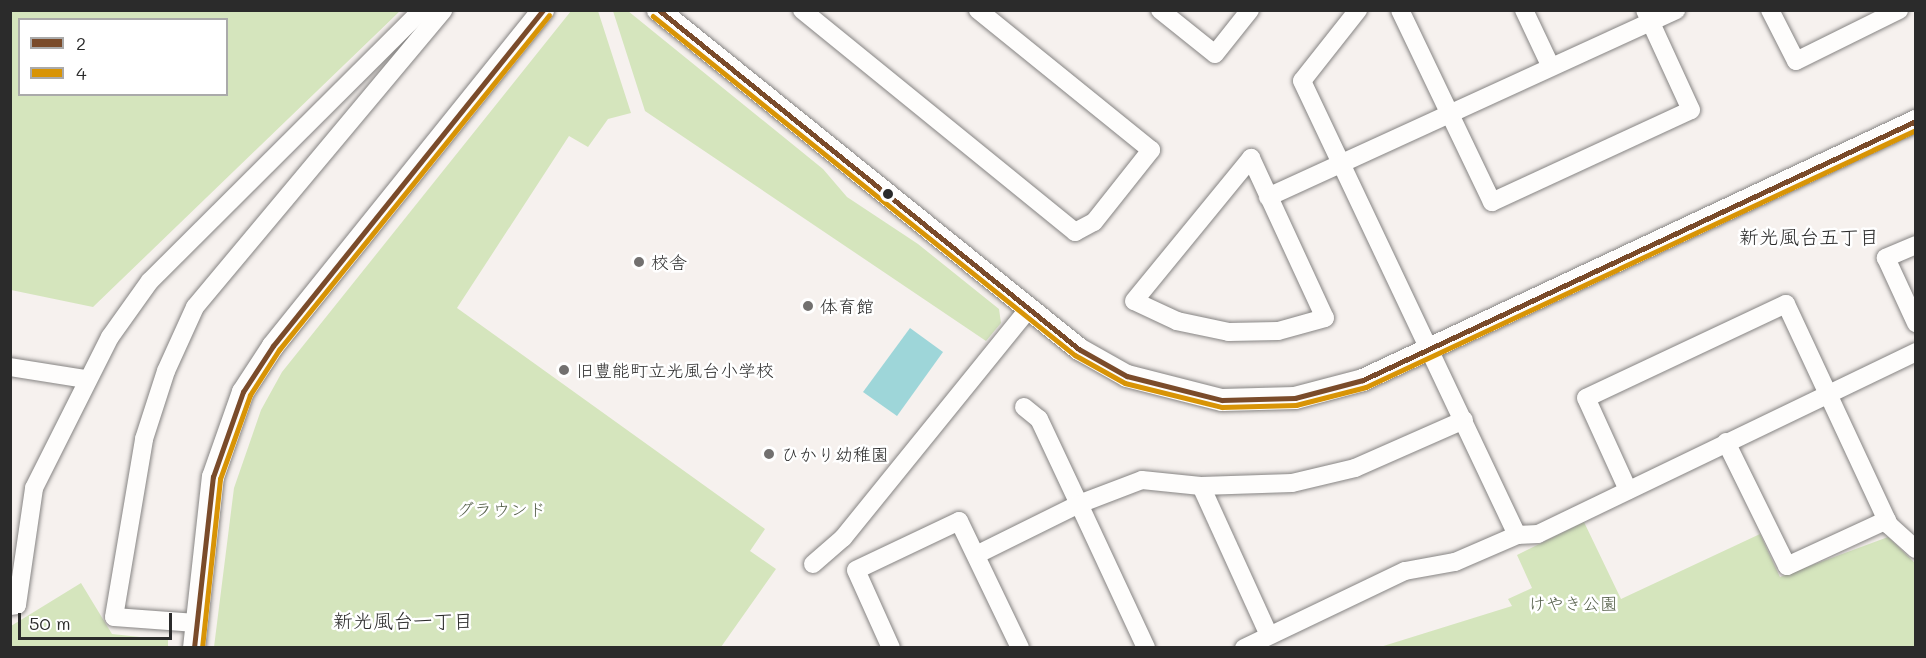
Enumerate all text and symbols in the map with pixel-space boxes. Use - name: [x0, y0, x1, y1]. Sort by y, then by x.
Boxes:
- legend: [18, 18, 228, 96]
- text: 2: [76, 31, 86, 55]
- text: 4: [76, 61, 87, 85]
- unlabelled marker: [882, 188, 894, 200]
- district label: 新光風台五丁目: [1739, 224, 1879, 248]
- place label: 校舎: [651, 251, 687, 273]
- marker: 校舎: [632, 255, 646, 269]
- place label: 体育館: [820, 295, 874, 317]
- marker: 体育館: [801, 299, 815, 313]
- place label: 旧豊能町立光風台小学校: [576, 359, 774, 381]
- marker: 旧豊能町立光風台小学校: [557, 363, 571, 377]
- place label: ひかり幼稚園: [781, 443, 889, 465]
- marker: ひかり幼稚園: [762, 447, 776, 461]
- park label: グラウンド: [456, 498, 546, 520]
- park label: けやき公園: [1528, 592, 1618, 614]
- scale bar: [21, 601, 176, 639]
- district label: 新光風台一丁目: [333, 608, 473, 632]
- text: 50 m: [29, 611, 71, 635]

